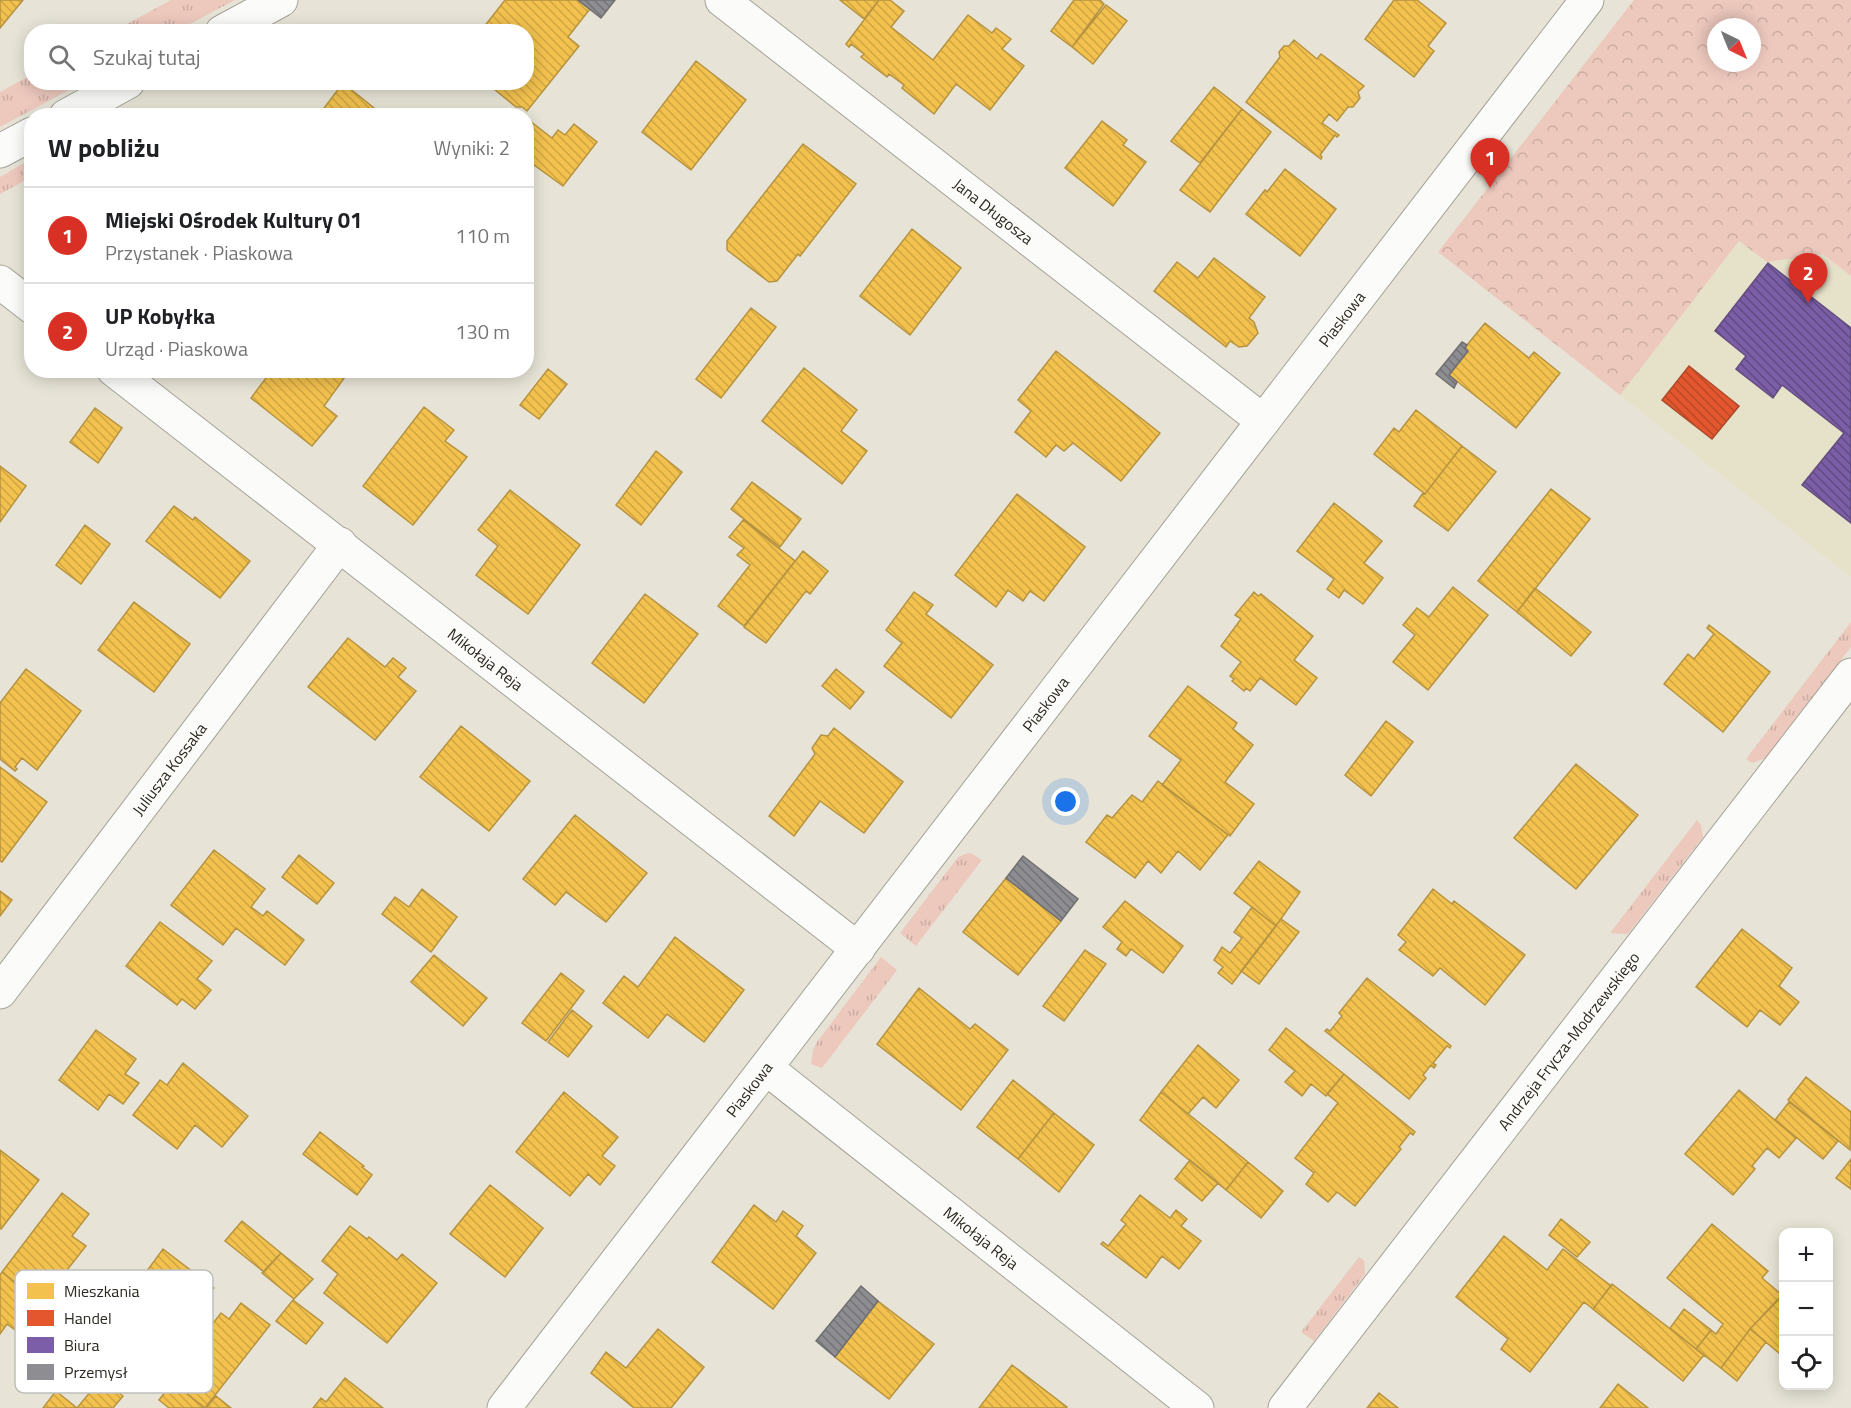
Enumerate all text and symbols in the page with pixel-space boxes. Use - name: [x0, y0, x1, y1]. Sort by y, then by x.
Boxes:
- north arrow: [1707, 18, 1761, 72]
- search box: [24, 24, 534, 90]
- text: Szukaj tutaj: [93, 40, 201, 74]
- icon: search: [45, 41, 78, 74]
- text: W pobliżu: [48, 128, 160, 167]
- text: Wyniki: 2: [434, 132, 510, 163]
- pin: 1: [1470, 138, 1510, 188]
- street label: Jana Długosza: [948, 172, 1039, 250]
- text: Miejski Ośrodek Kultury 01: [105, 203, 362, 237]
- text: 1: [62, 220, 73, 251]
- text: 110 m: [455, 220, 510, 251]
- text: Przystanek · Piaskowa: [105, 237, 293, 268]
- pin: 2: [1788, 254, 1828, 303]
- street label: Piaskowa: [1313, 286, 1371, 352]
- text: UP Kobyłka: [105, 299, 215, 333]
- text: 2: [62, 316, 73, 347]
- text: 130 m: [455, 316, 510, 347]
- text: Urząd · Piaskowa: [105, 333, 248, 364]
- street label: Mikołaja Reja: [443, 622, 529, 696]
- street label: Piaskowa: [1016, 671, 1075, 737]
- street label: Juliusza Kossaka: [126, 717, 212, 820]
- your location: [1051, 787, 1080, 816]
- street label: Andrzeja Frycza-Modrzewskiego: [1492, 946, 1645, 1135]
- street label: Piaskowa: [720, 1056, 778, 1122]
- street label: Mikołaja Reja: [938, 1200, 1024, 1275]
- map controls: [1779, 1228, 1833, 1390]
- button: +: [1779, 1228, 1833, 1282]
- legend: [15, 1270, 213, 1393]
- text: Mieszkania: [64, 1279, 140, 1303]
- button: −: [1779, 1282, 1833, 1336]
- text: Handel: [64, 1306, 112, 1330]
- text: Biura: [64, 1333, 99, 1357]
- button: locate: [1779, 1336, 1833, 1390]
- text: Przemysł: [64, 1360, 128, 1384]

